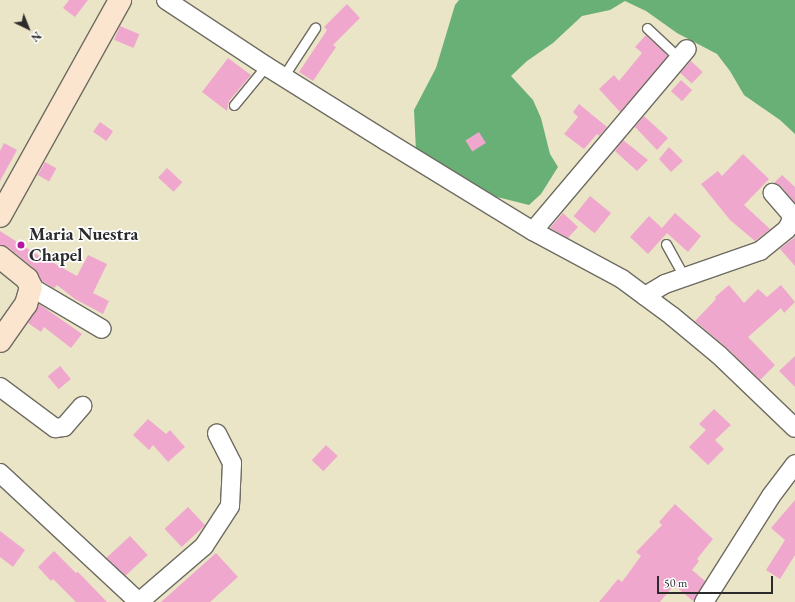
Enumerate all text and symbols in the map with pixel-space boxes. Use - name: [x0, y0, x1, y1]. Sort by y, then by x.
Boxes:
- north arrow: [8, 8, 48, 48]
- text: N: [28, 29, 44, 45]
- place label: Maria Nuestra Chapel: [29, 224, 138, 266]
- marker: Maria Nuestra Chapel: [16, 240, 26, 250]
- scale bar: [659, 568, 775, 594]
- text: 50 m: [664, 575, 687, 591]

